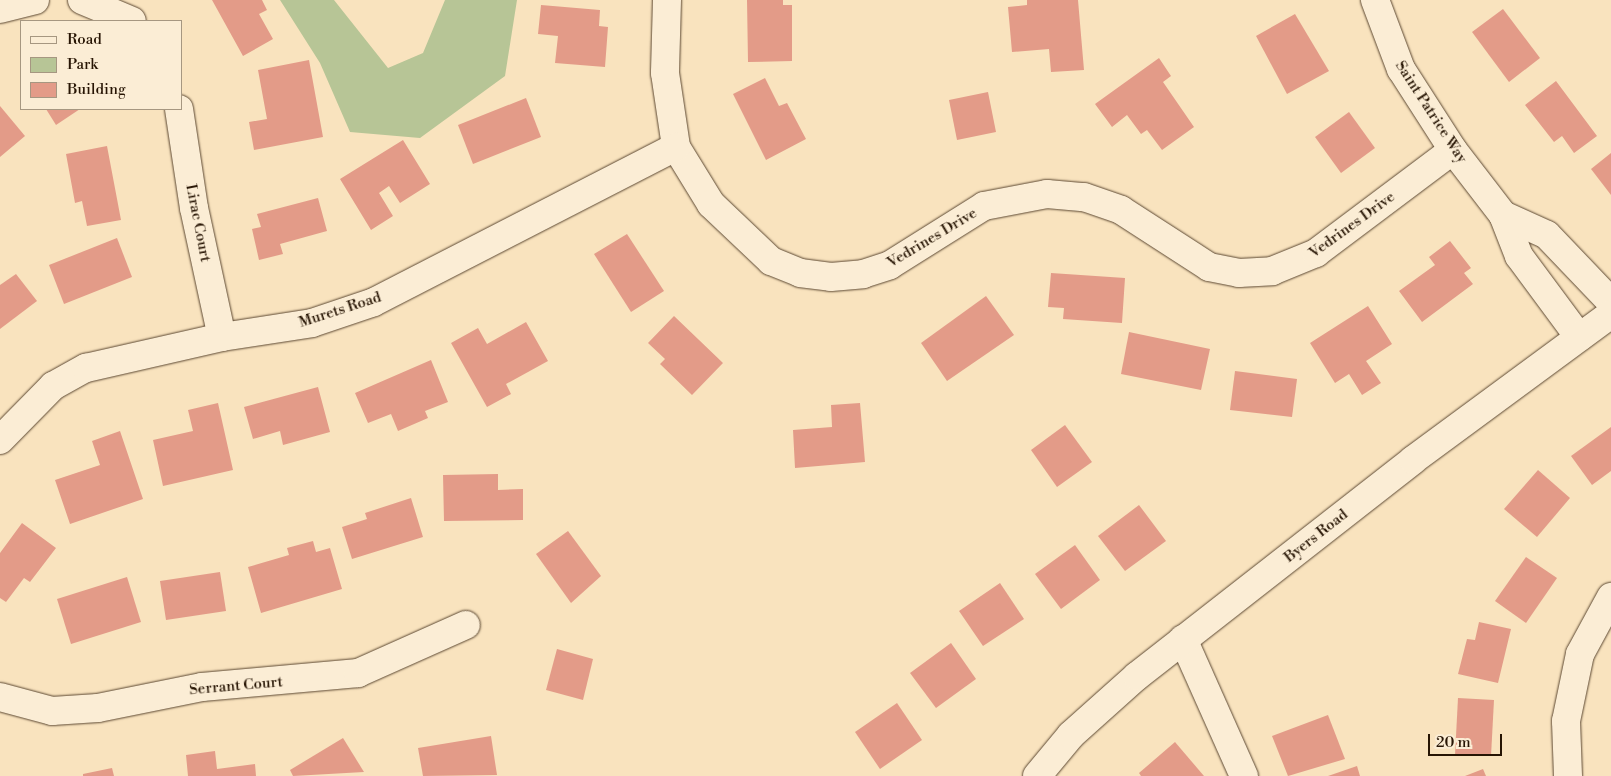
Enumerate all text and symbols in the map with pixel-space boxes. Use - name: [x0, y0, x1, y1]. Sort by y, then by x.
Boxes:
- legend: [20, 20, 182, 110]
- text: Road: [67, 30, 102, 49]
- text: Park: [67, 55, 98, 74]
- street label: Saint Patrice Way: [1391, 58, 1471, 166]
- text: Building: [67, 80, 126, 99]
- street label: Lirac Court: [182, 182, 214, 264]
- street label: Vedrines Drive: [1306, 188, 1398, 262]
- street label: Vedrines Drive: [884, 204, 980, 272]
- street label: Murets Road: [297, 288, 383, 332]
- street label: Byers Road: [1281, 506, 1351, 566]
- street label: Serrant Court: [188, 673, 284, 699]
- scale bar: [1431, 724, 1505, 756]
- text: 20 m: [1436, 733, 1471, 752]

